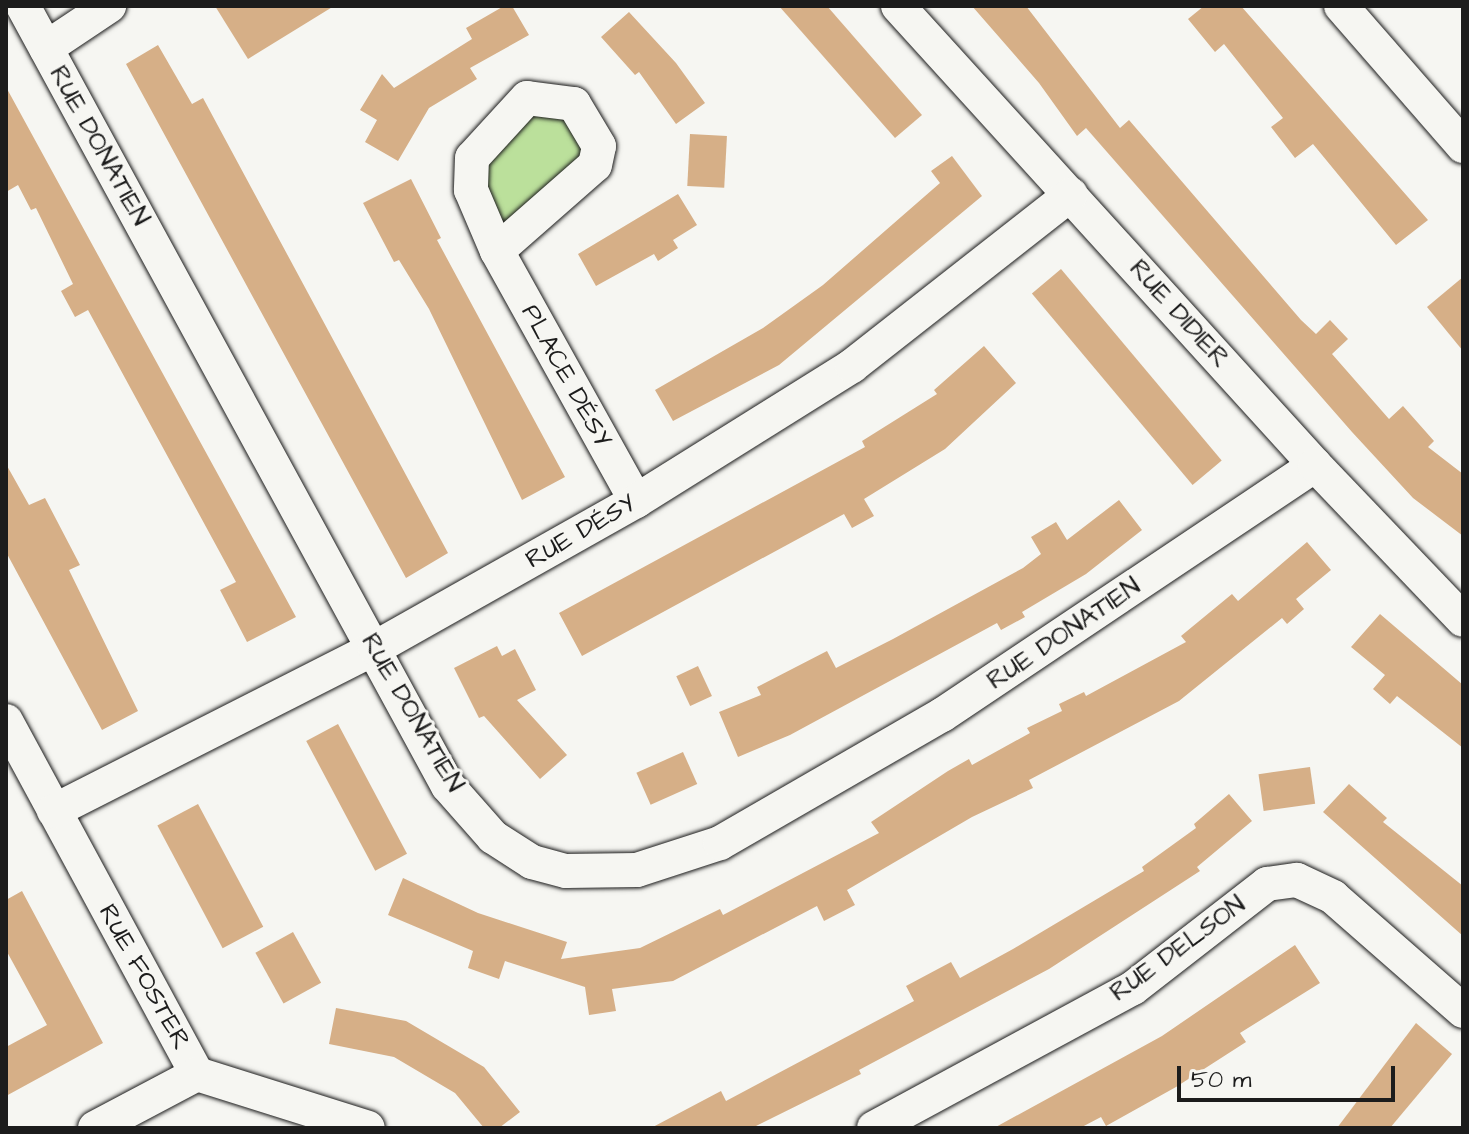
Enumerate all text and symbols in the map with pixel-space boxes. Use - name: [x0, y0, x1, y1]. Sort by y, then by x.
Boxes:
- street label: RUE DONATIEN: [42, 61, 156, 231]
- street label: RUE DIDIER: [1122, 254, 1236, 374]
- street label: PLACE DÉSY: [514, 299, 618, 453]
- street label: RUE DÉSY: [520, 488, 642, 576]
- street label: RUE DONATIEN: [981, 571, 1147, 697]
- street label: RUE DONATIEN: [354, 628, 470, 798]
- street label: RUE DELSON: [1104, 889, 1252, 1009]
- street label: RUE FOSTER: [91, 899, 197, 1055]
- scale bar: [1181, 1050, 1399, 1100]
- text: 50 m: [1191, 1063, 1251, 1097]

